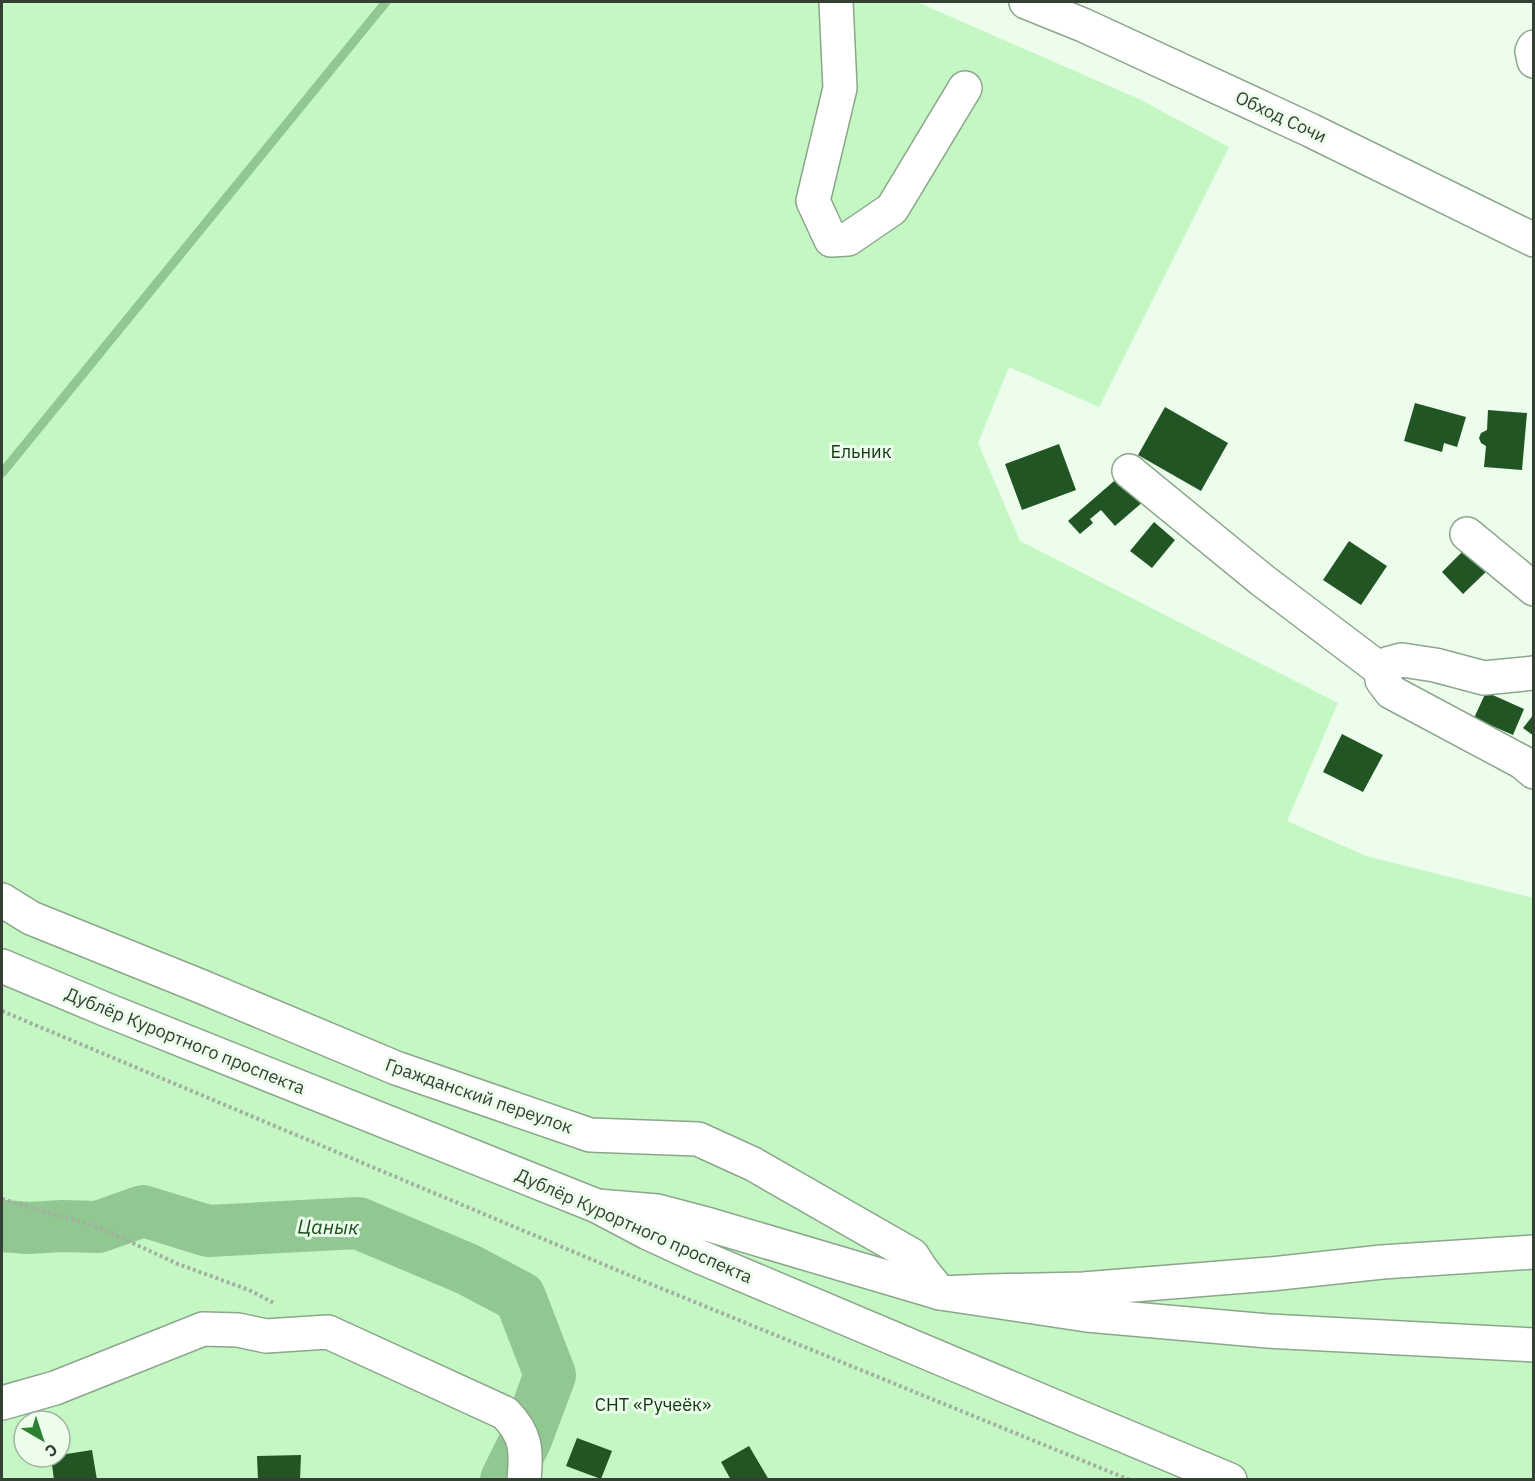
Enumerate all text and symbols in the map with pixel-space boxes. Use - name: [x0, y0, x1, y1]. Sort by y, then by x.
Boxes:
- street label: Обход Сочи: [1232, 85, 1331, 148]
- park label: Ельник: [830, 440, 892, 463]
- street label: Дублёр Курортного проспекта: [62, 982, 309, 1099]
- street label: Гражданский переулок: [382, 1053, 576, 1138]
- street label: Дублёр Курортного проспекта: [512, 1163, 757, 1288]
- water label: Цанык: [297, 1212, 359, 1241]
- park label: СНТ «Ручеёк»: [595, 1393, 711, 1416]
- north arrow: [12, 1409, 72, 1469]
- text: С: [41, 1440, 62, 1462]

